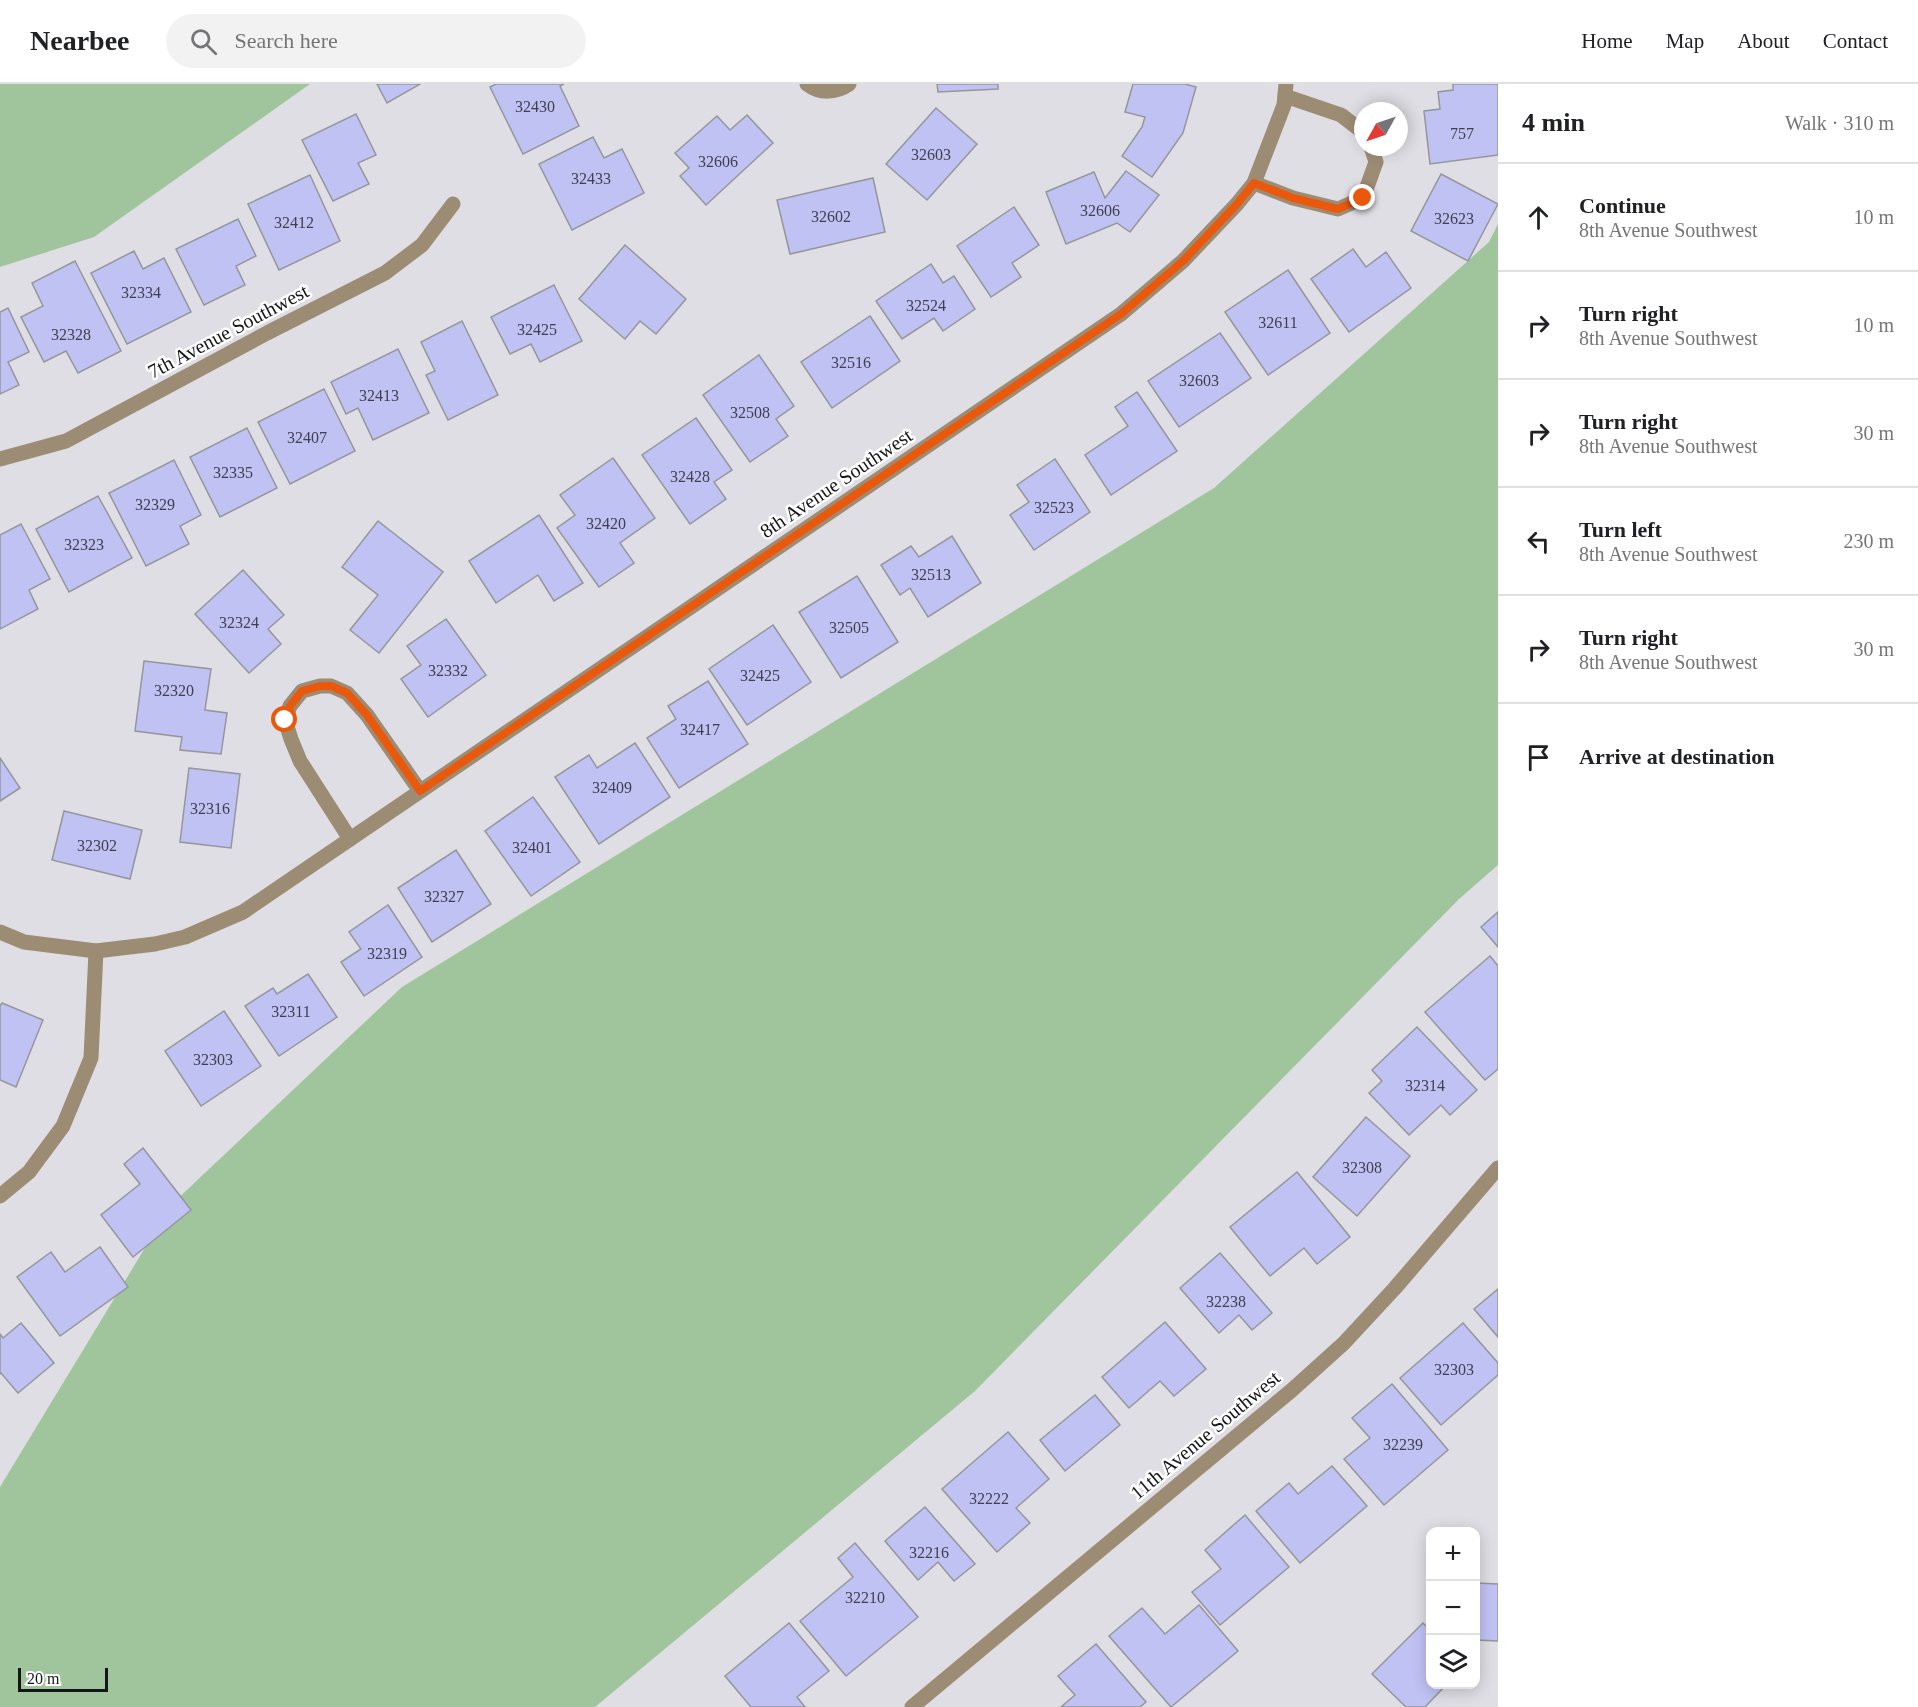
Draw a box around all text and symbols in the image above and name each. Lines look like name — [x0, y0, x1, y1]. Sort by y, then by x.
search box — [166, 14, 586, 68]
text: Nearbee — [30, 25, 130, 56]
icon: search — [187, 25, 220, 58]
text: Search here — [235, 28, 338, 53]
text: Home — [1581, 29, 1633, 53]
text: Map — [1666, 29, 1704, 53]
text: About — [1737, 29, 1790, 53]
text: Contact — [1823, 29, 1888, 53]
house number: 32430 — [515, 98, 555, 115]
north arrow — [1354, 102, 1408, 156]
text: 4 min — [1522, 108, 1585, 137]
text: Walk · 310 m — [1785, 112, 1894, 134]
house number: 757 — [1450, 125, 1474, 142]
house number: 32603 — [911, 146, 951, 163]
house number: 32606 — [698, 153, 738, 170]
house number: 32433 — [571, 170, 611, 187]
route end — [1349, 184, 1375, 210]
text: Continue — [1579, 193, 1666, 218]
icon: ahead — [1522, 201, 1555, 234]
house number: 32606 — [1080, 202, 1120, 219]
text: 10 m — [1853, 206, 1894, 228]
house number: 32602 — [811, 208, 851, 225]
house number: 32623 — [1434, 210, 1474, 227]
house number: 32412 — [274, 214, 314, 231]
text: 8th Avenue Southwest — [1579, 219, 1758, 241]
street label: 7th Avenue Southwest — [144, 279, 312, 383]
house number: 32334 — [121, 284, 161, 301]
house number: 32524 — [906, 297, 946, 314]
text: Turn right — [1579, 301, 1678, 326]
icon: right — [1522, 309, 1555, 342]
house number: 32611 — [1258, 314, 1298, 331]
text: 10 m — [1853, 314, 1894, 336]
house number: 32425 — [517, 321, 557, 338]
house number: 32328 — [51, 326, 91, 343]
text: 8th Avenue Southwest — [1579, 327, 1758, 349]
house number: 32516 — [831, 354, 871, 371]
house number: 32603 — [1179, 372, 1219, 389]
house number: 32413 — [359, 387, 399, 404]
house number: 32508 — [730, 404, 770, 421]
text: Turn right — [1579, 409, 1678, 434]
icon: right — [1522, 417, 1555, 450]
text: 30 m — [1853, 422, 1894, 444]
street label: 8th Avenue Southwest — [756, 424, 917, 542]
house number: 32407 — [287, 429, 327, 446]
text: 8th Avenue Southwest — [1579, 435, 1758, 457]
house number: 32335 — [213, 464, 253, 481]
house number: 32428 — [670, 468, 710, 485]
house number: 32329 — [135, 496, 175, 513]
house number: 32523 — [1034, 499, 1074, 516]
house number: 32420 — [586, 515, 626, 532]
text: Turn left — [1579, 517, 1662, 542]
icon: left — [1522, 525, 1555, 558]
text: 230 m — [1843, 530, 1894, 552]
house number: 32323 — [64, 536, 104, 553]
text: 8th Avenue Southwest — [1579, 543, 1758, 565]
house number: 32513 — [911, 566, 951, 583]
house number: 32324 — [219, 614, 259, 631]
house number: 32505 — [829, 619, 869, 636]
text: Turn right — [1579, 625, 1678, 650]
icon: right — [1522, 633, 1555, 666]
text: 30 m — [1853, 638, 1894, 660]
text: 8th Avenue Southwest — [1579, 651, 1758, 673]
house number: 32332 — [428, 662, 468, 679]
house number: 32425 — [740, 667, 780, 684]
house number: 32320 — [154, 682, 194, 699]
route start — [271, 706, 297, 732]
house number: 32417 — [680, 721, 720, 738]
icon: arrive — [1522, 741, 1555, 774]
text: Arrive at destination — [1579, 744, 1775, 769]
house number: 32409 — [592, 779, 632, 796]
house number: 32316 — [190, 800, 230, 817]
house number: 32302 — [77, 837, 117, 854]
house number: 32401 — [512, 839, 552, 856]
house number: 32327 — [424, 888, 464, 905]
house number: 32319 — [367, 945, 407, 962]
house number: 32311 — [271, 1003, 311, 1020]
house number: 32303 — [193, 1051, 233, 1068]
house number: 32314 — [1405, 1077, 1445, 1094]
house number: 32308 — [1342, 1159, 1382, 1176]
house number: 32238 — [1206, 1293, 1246, 1310]
house number: 32303 — [1434, 1361, 1474, 1378]
street label: 11th Avenue Southwest — [1126, 1366, 1284, 1504]
house number: 32239 — [1383, 1436, 1423, 1453]
house number: 32222 — [969, 1490, 1009, 1507]
map controls — [1426, 1527, 1480, 1689]
button: + — [1426, 1527, 1480, 1581]
house number: 32216 — [909, 1544, 949, 1561]
button: − — [1426, 1581, 1480, 1635]
house number: 32210 — [845, 1589, 885, 1606]
button: layers — [1426, 1635, 1480, 1689]
scale bar — [18, 1665, 108, 1692]
text: 20 m — [27, 1670, 59, 1687]

